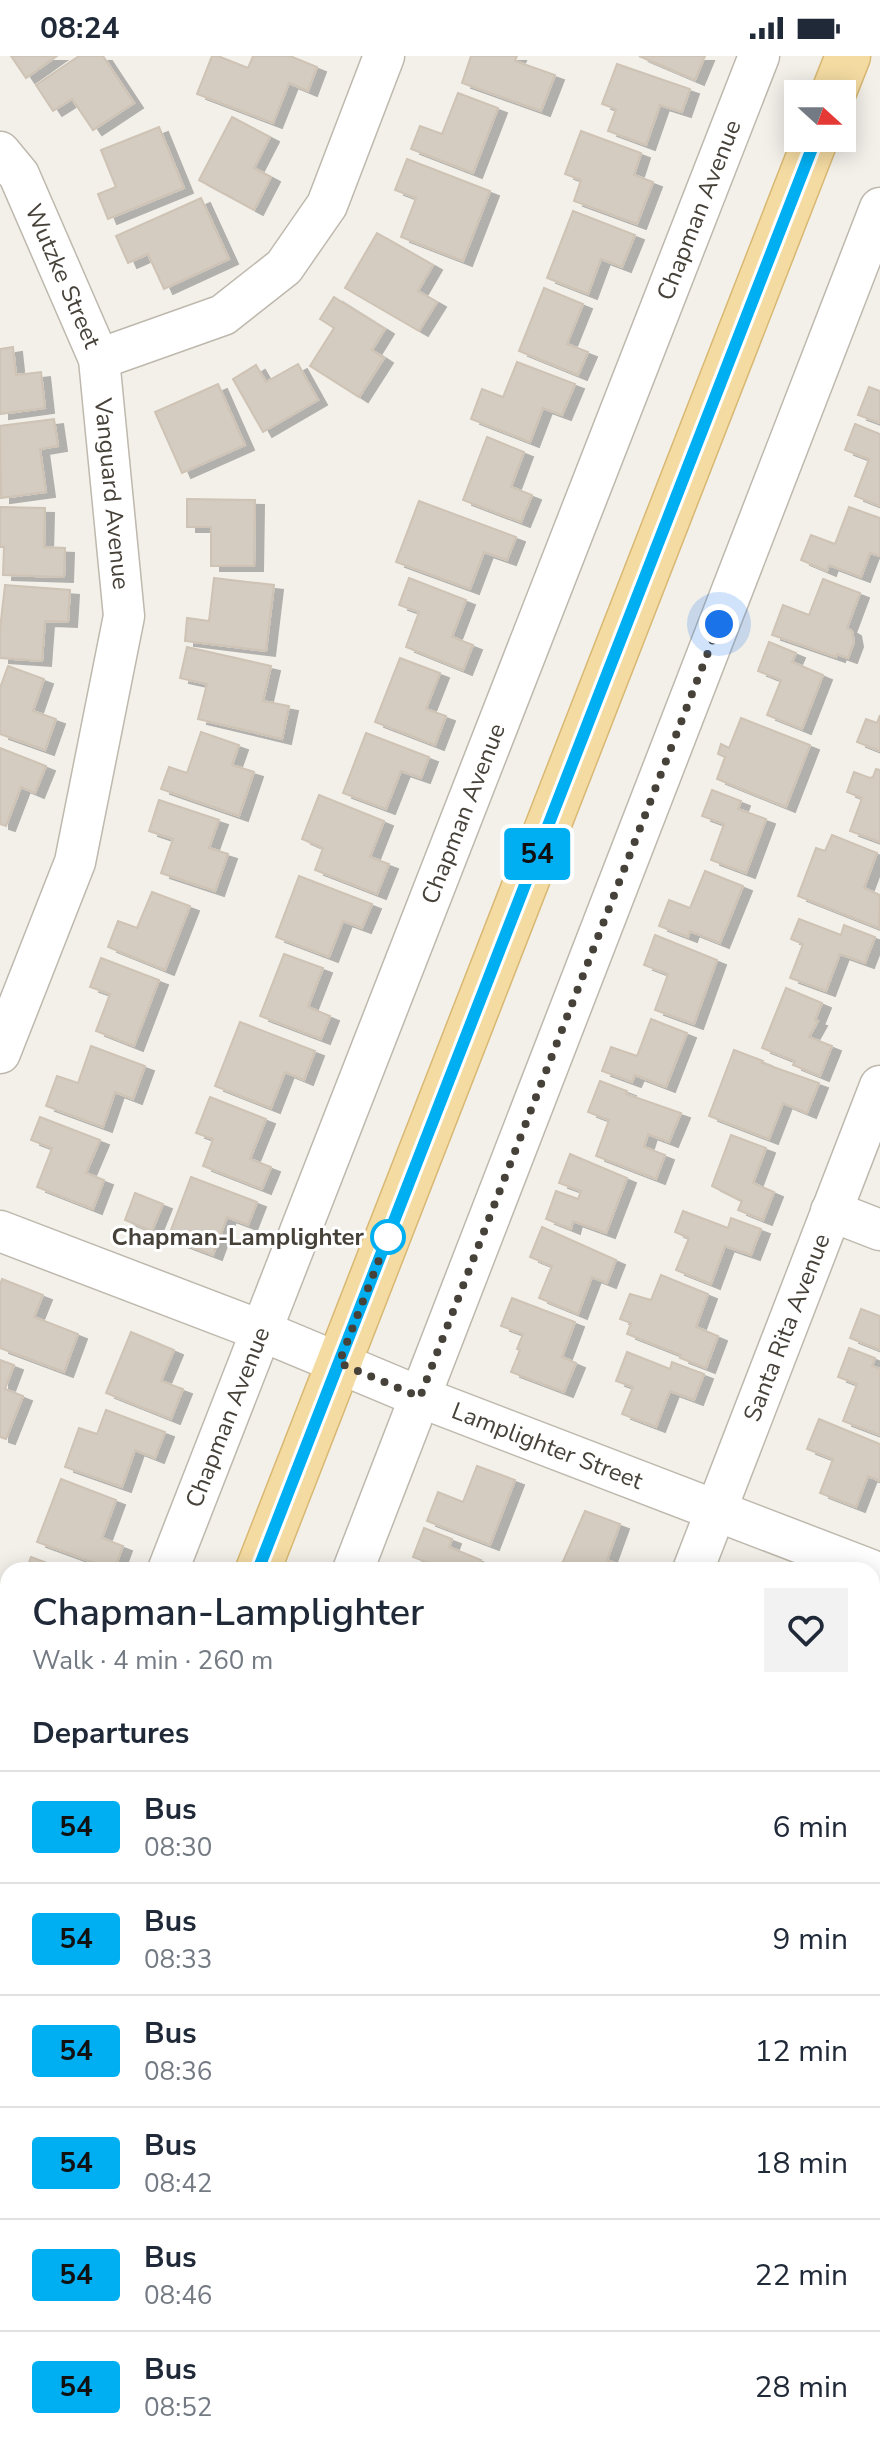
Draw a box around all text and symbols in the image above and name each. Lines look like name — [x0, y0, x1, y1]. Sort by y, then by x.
text: 08:24 — [40, 8, 119, 49]
north arrow — [784, 80, 856, 152]
map controls — [784, 80, 856, 152]
street label: Chapman Avenue — [649, 115, 749, 305]
street label: Wutzke Street — [17, 199, 109, 354]
street label: Vanguard Avenue — [87, 396, 137, 591]
your location — [699, 604, 739, 644]
street label: Chapman Avenue — [414, 719, 513, 909]
line badge: 54 — [501, 828, 573, 880]
text: 54 — [520, 835, 554, 873]
marker: Chapman-Lamplighter — [371, 1220, 405, 1254]
place label: Chapman-Lamplighter — [112, 1221, 365, 1253]
street label: Santa Rita Avenue — [736, 1229, 838, 1426]
street label: Chapman Avenue — [178, 1322, 277, 1512]
street label: Lamplighter Street — [447, 1395, 648, 1497]
text: Chapman-Lamplighter — [32, 1587, 424, 1638]
button: heart — [764, 1588, 848, 1672]
text: Walk · 4 min · 260 m — [32, 1643, 273, 1678]
text: Departures — [32, 1713, 189, 1754]
text: Bus — [144, 1789, 197, 1830]
text: 6 min — [773, 1807, 848, 1848]
text: 54 — [59, 1808, 93, 1846]
text: 08:30 — [144, 1830, 212, 1865]
text: Bus — [144, 1901, 197, 1942]
text: 9 min — [773, 1919, 848, 1960]
text: 54 — [59, 1920, 93, 1958]
text: 08:33 — [144, 1942, 212, 1977]
text: Bus — [144, 2013, 197, 2054]
text: 12 min — [755, 2031, 848, 2072]
text: 54 — [59, 2032, 93, 2070]
text: 08:36 — [144, 2054, 212, 2089]
text: Bus — [144, 2125, 197, 2166]
text: 18 min — [755, 2143, 848, 2184]
text: 54 — [59, 2144, 93, 2182]
text: 08:42 — [144, 2166, 212, 2201]
text: Bus — [144, 2237, 197, 2278]
text: 22 min — [755, 2255, 848, 2296]
text: 54 — [59, 2256, 93, 2294]
text: 08:46 — [144, 2278, 212, 2313]
text: Bus — [144, 2349, 197, 2390]
text: 28 min — [755, 2367, 848, 2408]
text: 54 — [59, 2368, 93, 2406]
text: 08:52 — [144, 2390, 212, 2425]

